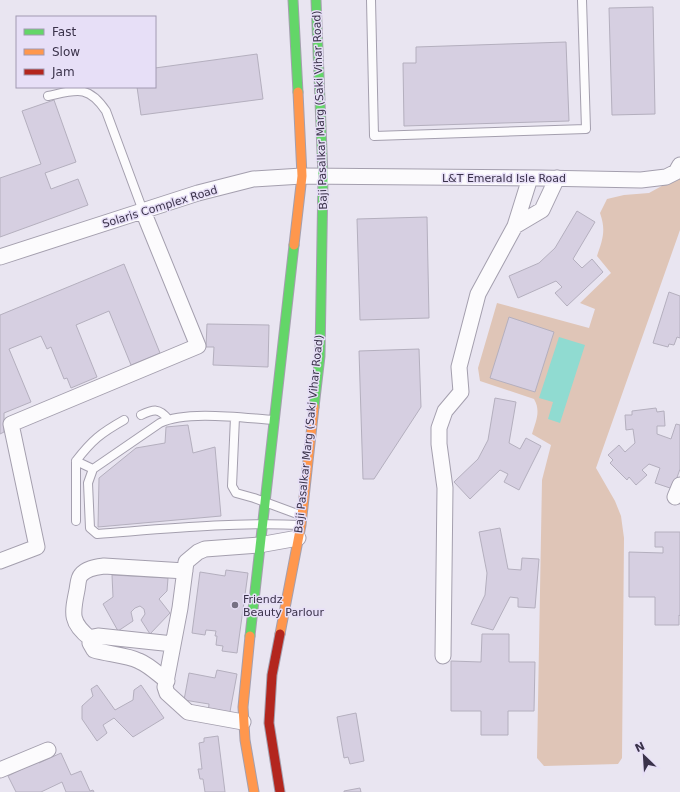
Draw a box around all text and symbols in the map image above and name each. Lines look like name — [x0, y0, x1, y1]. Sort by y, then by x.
street label: Baji Pasalkar Marg (Saki Vihar Road) — [310, 10, 330, 210]
legend — [16, 16, 156, 88]
text: Fast — [52, 25, 76, 39]
text: Slow — [52, 45, 80, 59]
text: Jam — [51, 65, 75, 79]
street label: L&T Emerald Isle Road — [442, 172, 566, 185]
street label: Solaris Complex Road — [101, 183, 219, 231]
street label: Baji Pasalkar Marg (Saki Vihar Road) — [292, 334, 326, 534]
place label: Friendz Beauty Parlour — [243, 593, 325, 619]
marker: Friendz Beauty Parlour — [230, 600, 240, 610]
north arrow — [624, 736, 664, 776]
text: N — [633, 740, 647, 755]

